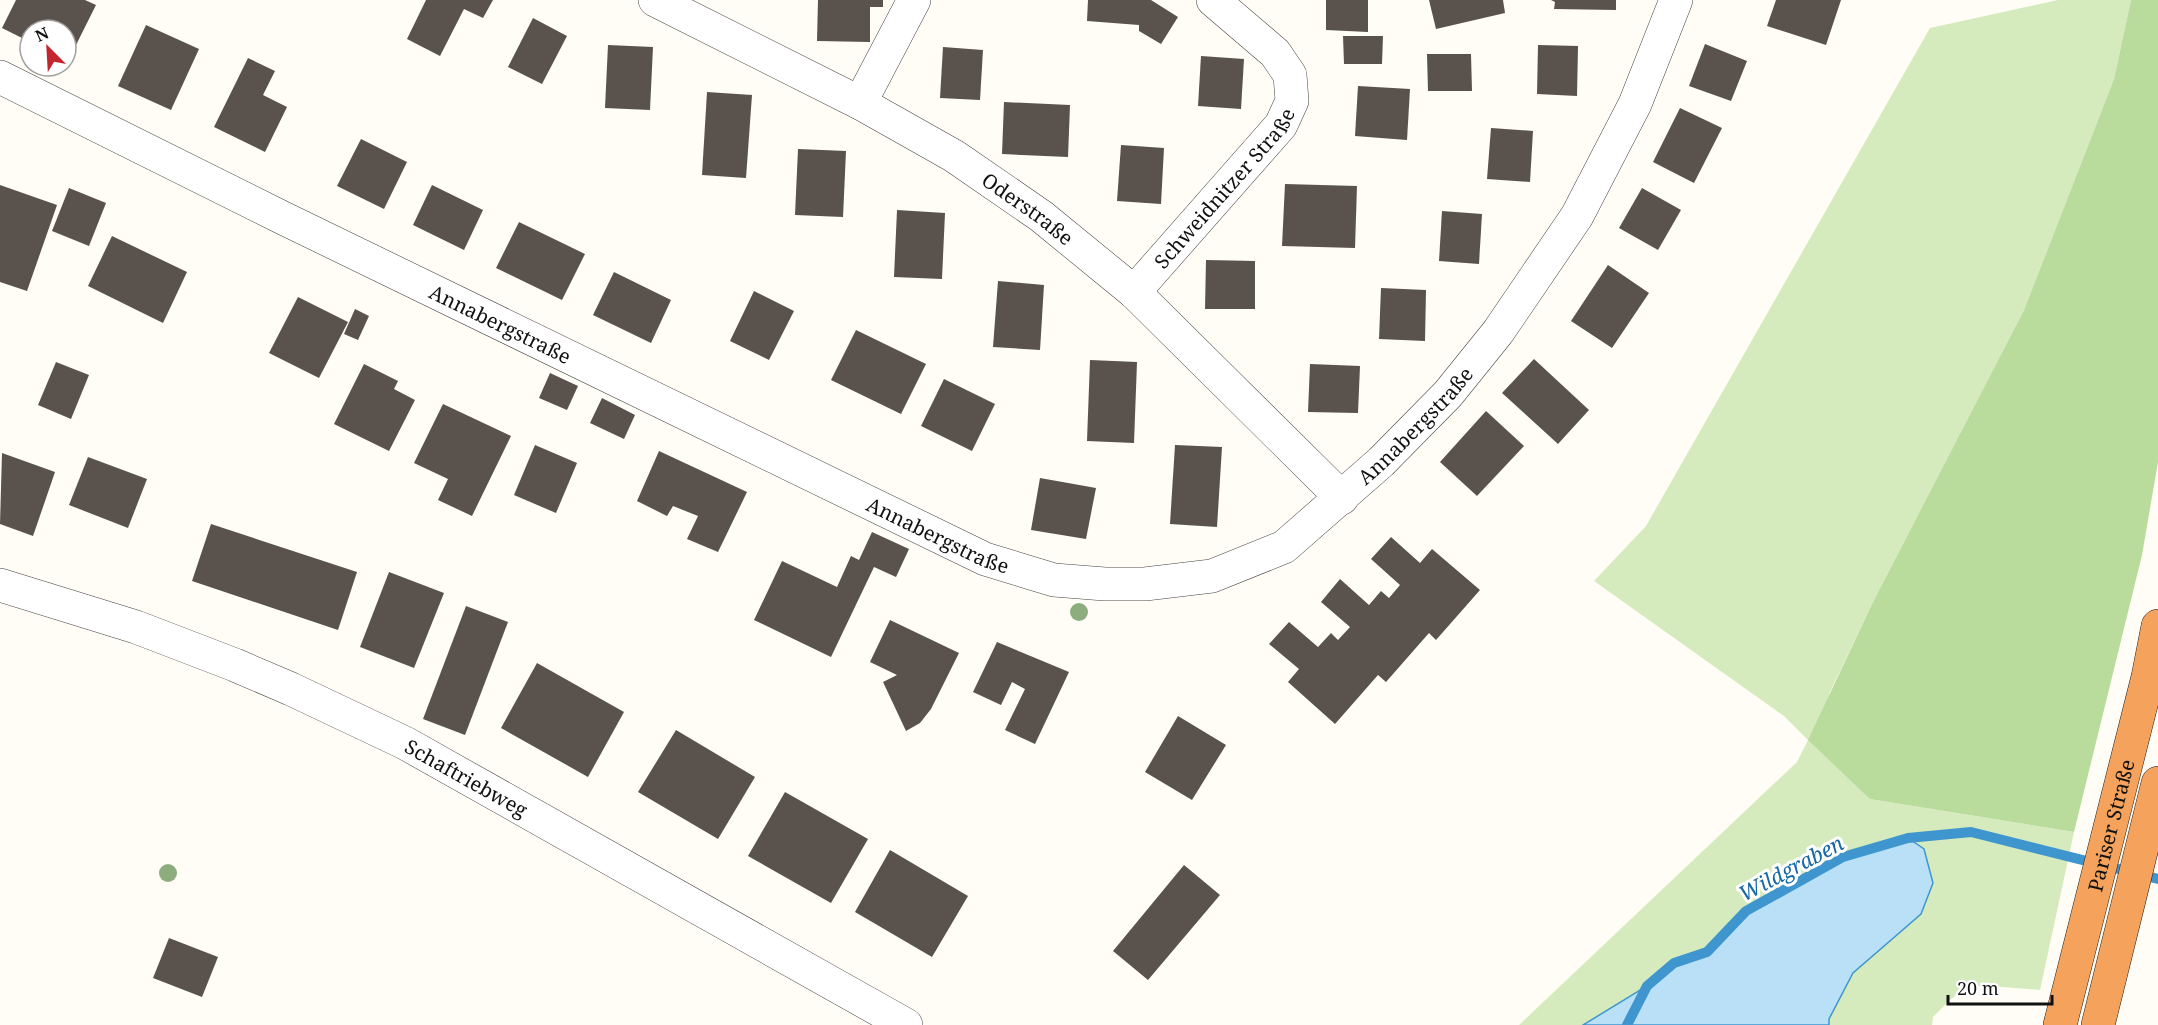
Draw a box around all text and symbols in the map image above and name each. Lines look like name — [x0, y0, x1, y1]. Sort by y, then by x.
north arrow — [18, 18, 78, 78]
text: N — [32, 22, 52, 47]
street label: Schweidnitzer Straße — [1148, 103, 1301, 274]
street label: Oderstraße — [977, 166, 1079, 251]
street label: Annabergstraße — [425, 278, 576, 370]
street label: Annabergstraße — [1352, 361, 1478, 490]
street label: Annabergstraße — [862, 490, 1012, 579]
street label: Schaftriebweg — [400, 732, 533, 823]
street label: Pariser Straße — [2081, 756, 2140, 894]
water label: Wildgraben — [1734, 828, 1849, 907]
scale bar — [1948, 968, 2052, 1006]
text: 20 m — [1957, 976, 1999, 1000]

